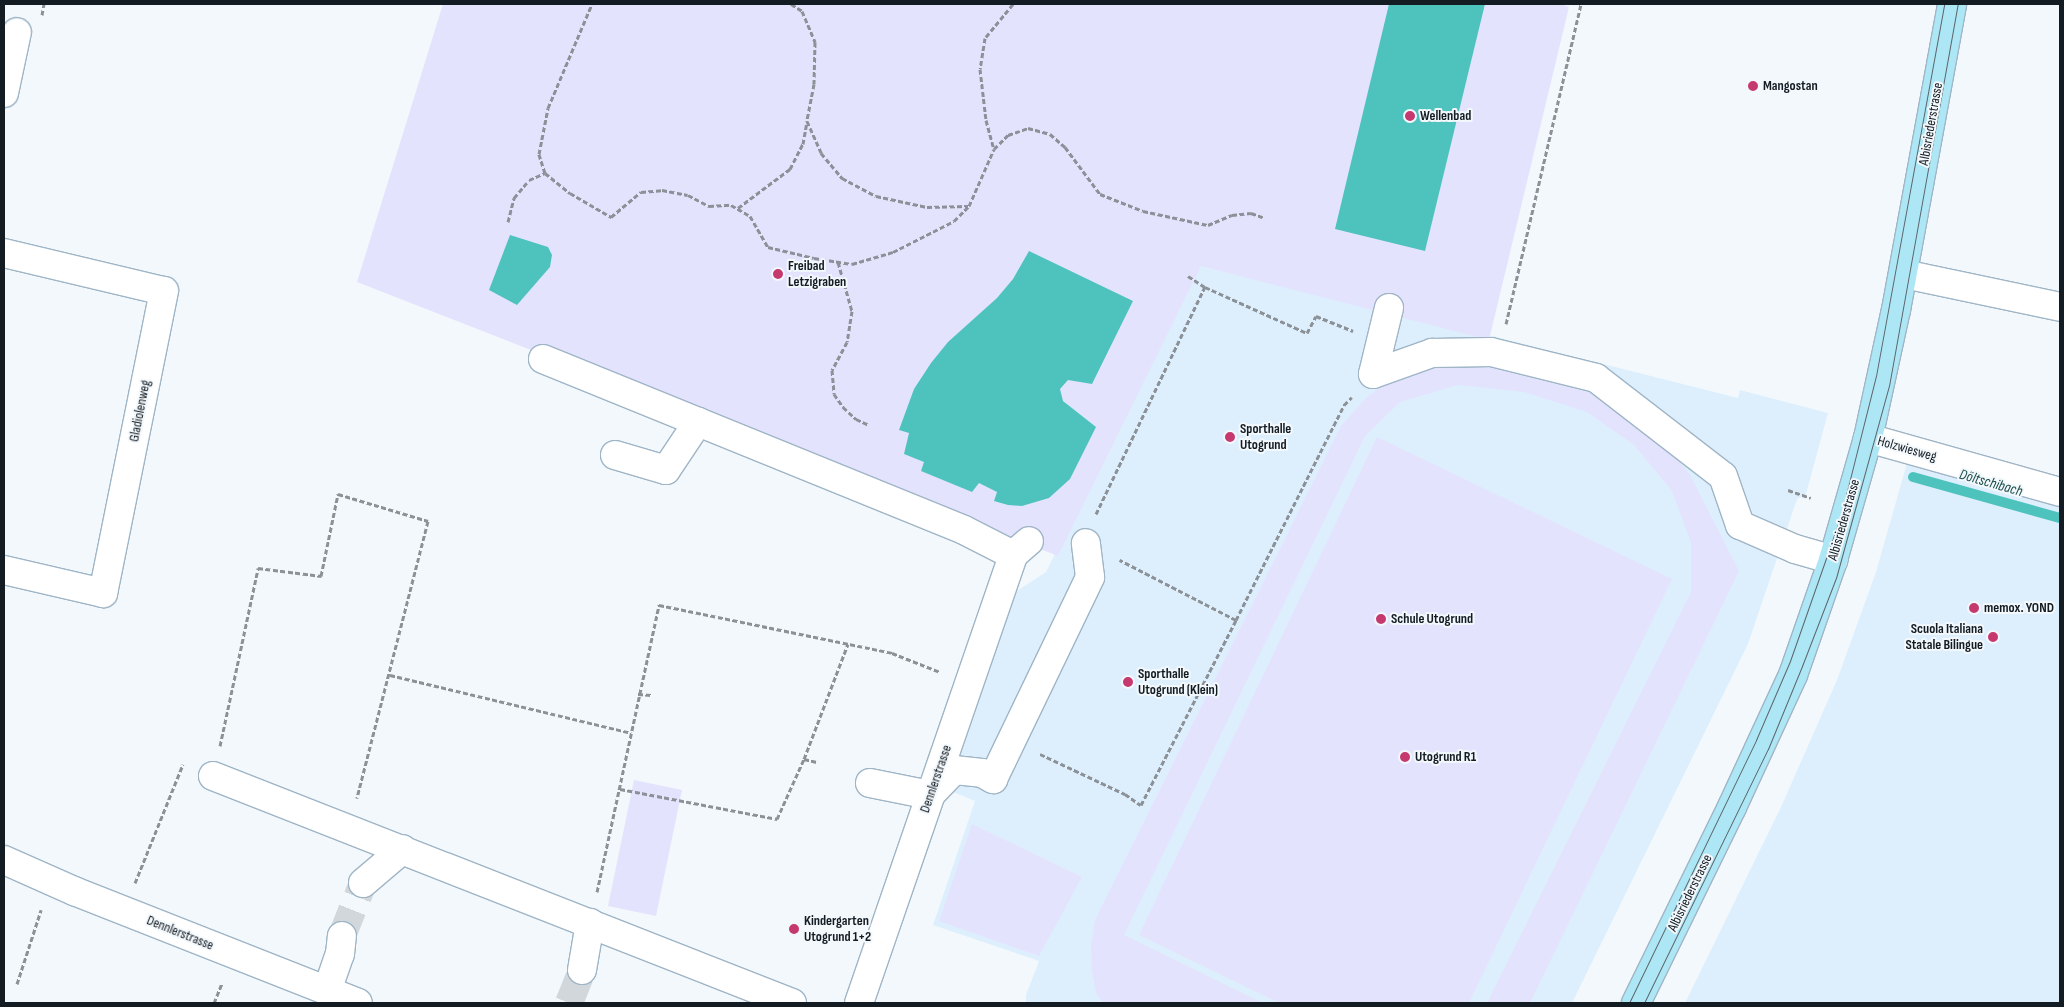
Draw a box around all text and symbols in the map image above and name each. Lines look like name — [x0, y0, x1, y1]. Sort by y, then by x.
place label: Mangostan — [1763, 78, 1818, 94]
marker: Mangostan — [1747, 80, 1759, 92]
street label: Albisriederstrasse — [1915, 81, 1947, 167]
place label: Wellenbad — [1420, 108, 1471, 124]
marker: Wellenbad — [1404, 110, 1416, 122]
place label: Freibad Letzigraben — [788, 258, 846, 290]
marker: Freibad Letzigraben — [772, 268, 784, 280]
street label: Gladiolenweg — [126, 379, 154, 443]
place label: Sporthalle Utogrund — [1240, 421, 1291, 454]
marker: Sporthalle Utogrund — [1224, 431, 1236, 443]
street label: Holzwiesweg — [1876, 433, 1938, 465]
water label: Döltschibach — [1957, 465, 2025, 501]
street label: Albisriederstrasse — [1824, 477, 1864, 563]
place label: memox. YOND — [1984, 600, 2054, 616]
marker: memox. YOND — [1968, 602, 1980, 614]
place label: Schule Utogrund — [1391, 611, 1473, 627]
marker: Schule Utogrund — [1375, 613, 1387, 625]
place label: Scuola Italiana Statale Bilingue — [1905, 621, 1983, 654]
marker: Scuola Italiana Statale Bilingue — [1987, 631, 1999, 643]
place label: Sporthalle Utogrund (Klein) — [1138, 666, 1218, 699]
marker: Sporthalle Utogrund (Klein) — [1122, 676, 1134, 688]
street label: Dennlerstrasse — [917, 743, 955, 815]
place label: Utogrund R1 — [1415, 749, 1476, 765]
marker: Utogrund R1 — [1399, 751, 1411, 763]
street label: Albisriederstrasse — [1664, 852, 1716, 934]
street label: Dennlerstrasse — [144, 912, 216, 954]
place label: Kindergarten Utogrund 1+2 — [804, 913, 871, 946]
marker: Kindergarten Utogrund 1+2 — [788, 923, 800, 935]

